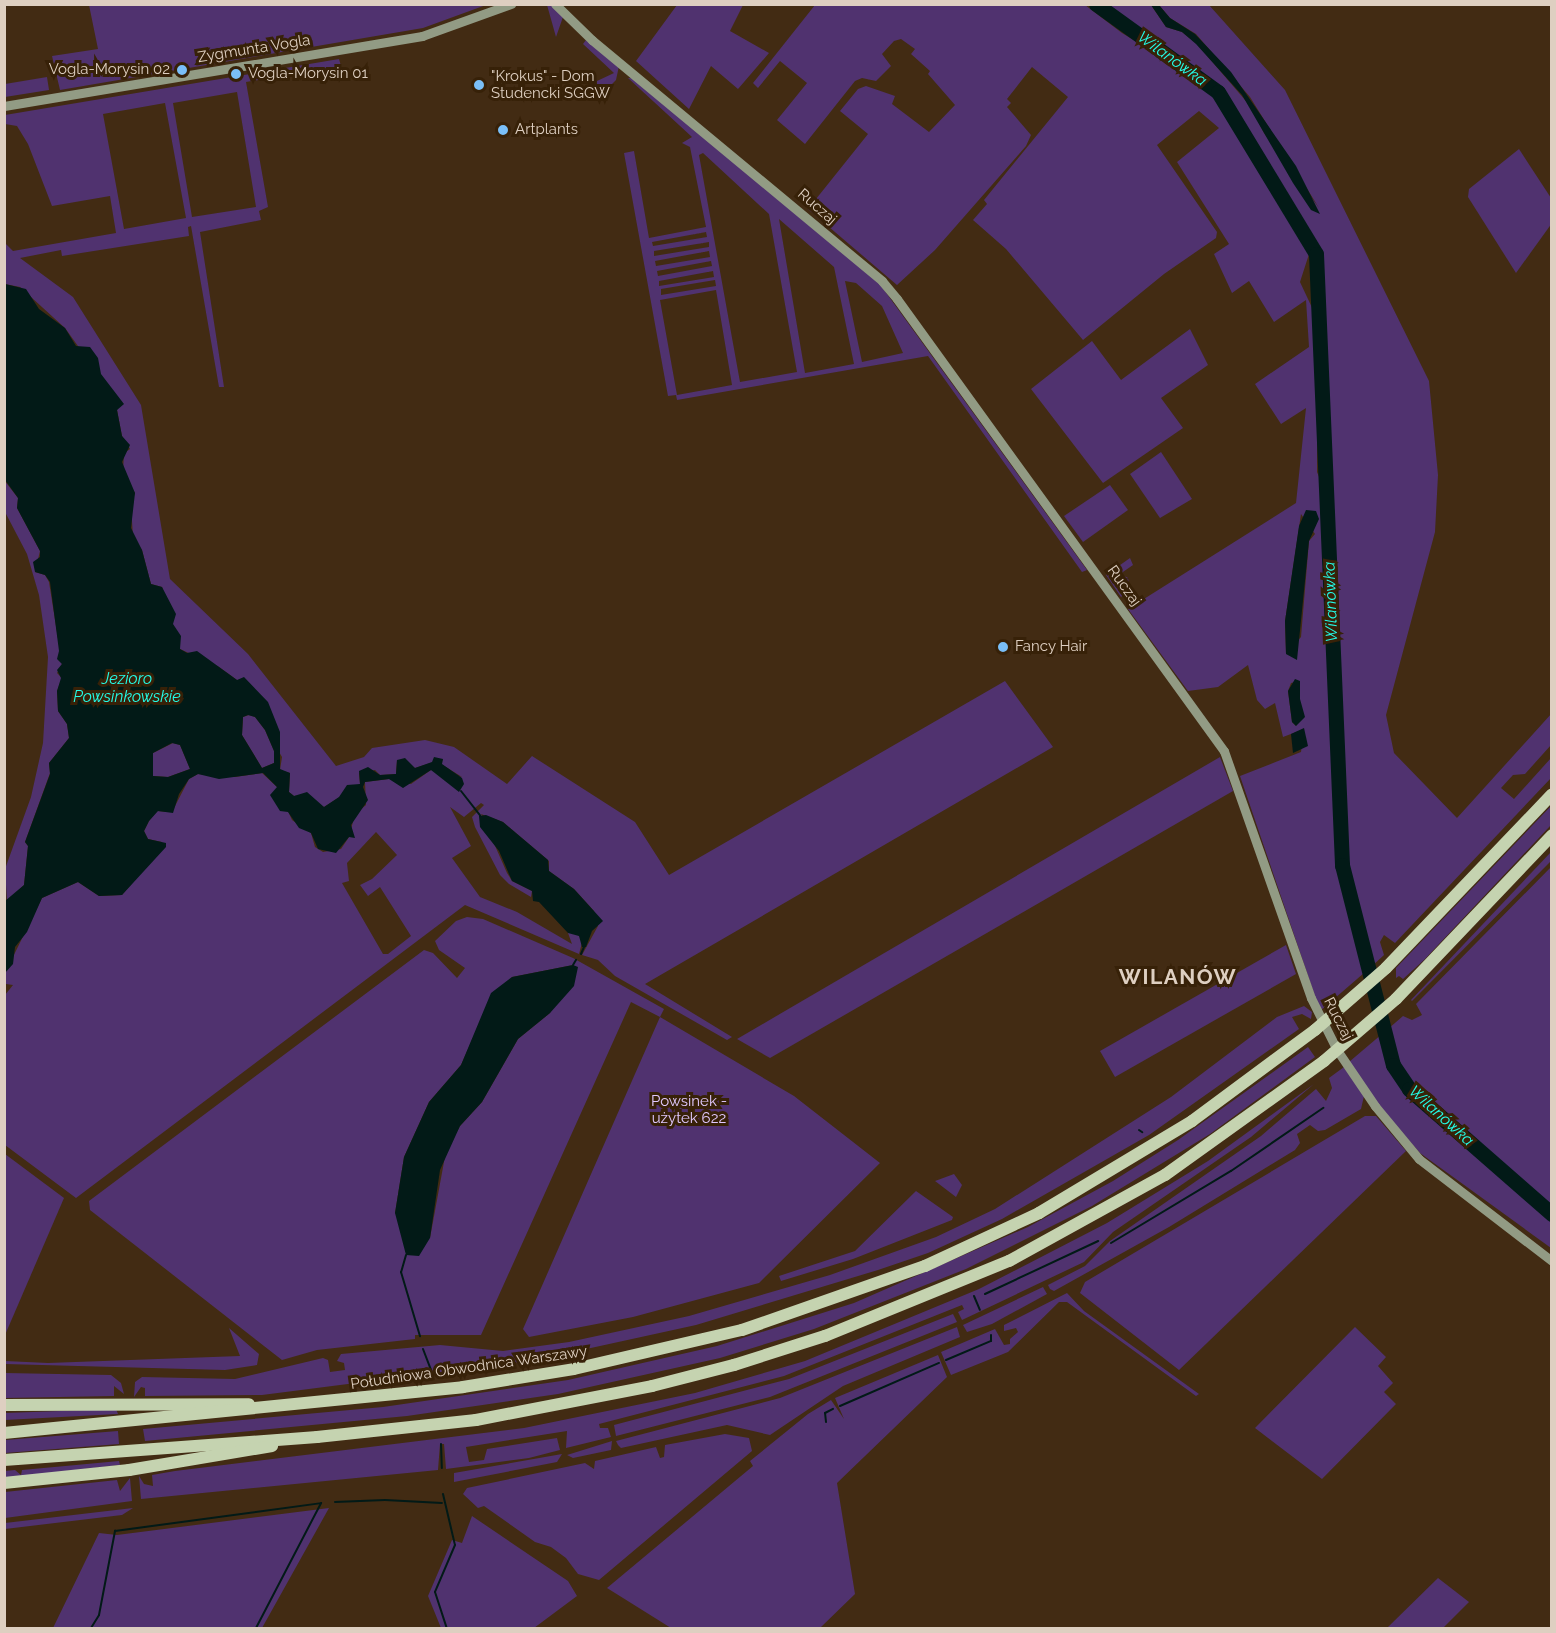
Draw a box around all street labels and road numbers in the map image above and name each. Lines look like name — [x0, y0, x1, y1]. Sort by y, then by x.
street label: Zygmunta Vogla — [196, 31, 312, 67]
street label: Ruczaj — [794, 185, 840, 229]
street label: Ruczaj — [1103, 562, 1145, 610]
street label: Ruczaj — [1320, 995, 1356, 1043]
street label: Południowa Obwodnica Warszawy — [349, 1342, 589, 1394]

